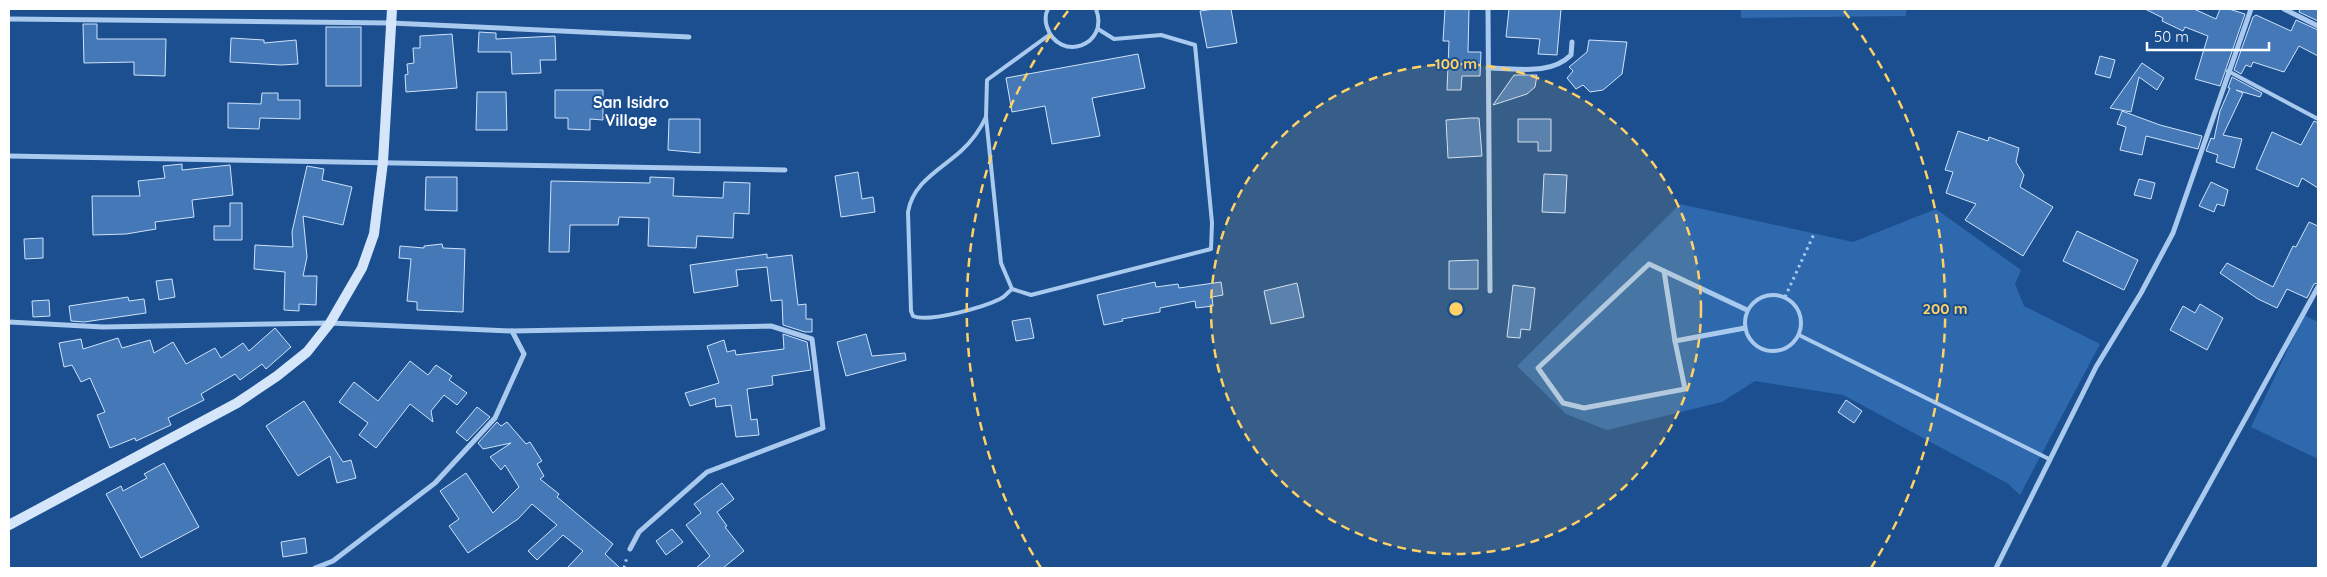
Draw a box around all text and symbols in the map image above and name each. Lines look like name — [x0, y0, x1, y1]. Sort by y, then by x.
scale bar — [2147, 20, 2270, 52]
text: 50 m — [2154, 27, 2189, 46]
text: 100 m — [1435, 54, 1477, 73]
district label: San Isidro Village — [593, 92, 669, 130]
text: 200 m — [1923, 299, 1968, 318]
centre of rings — [1447, 300, 1465, 318]

